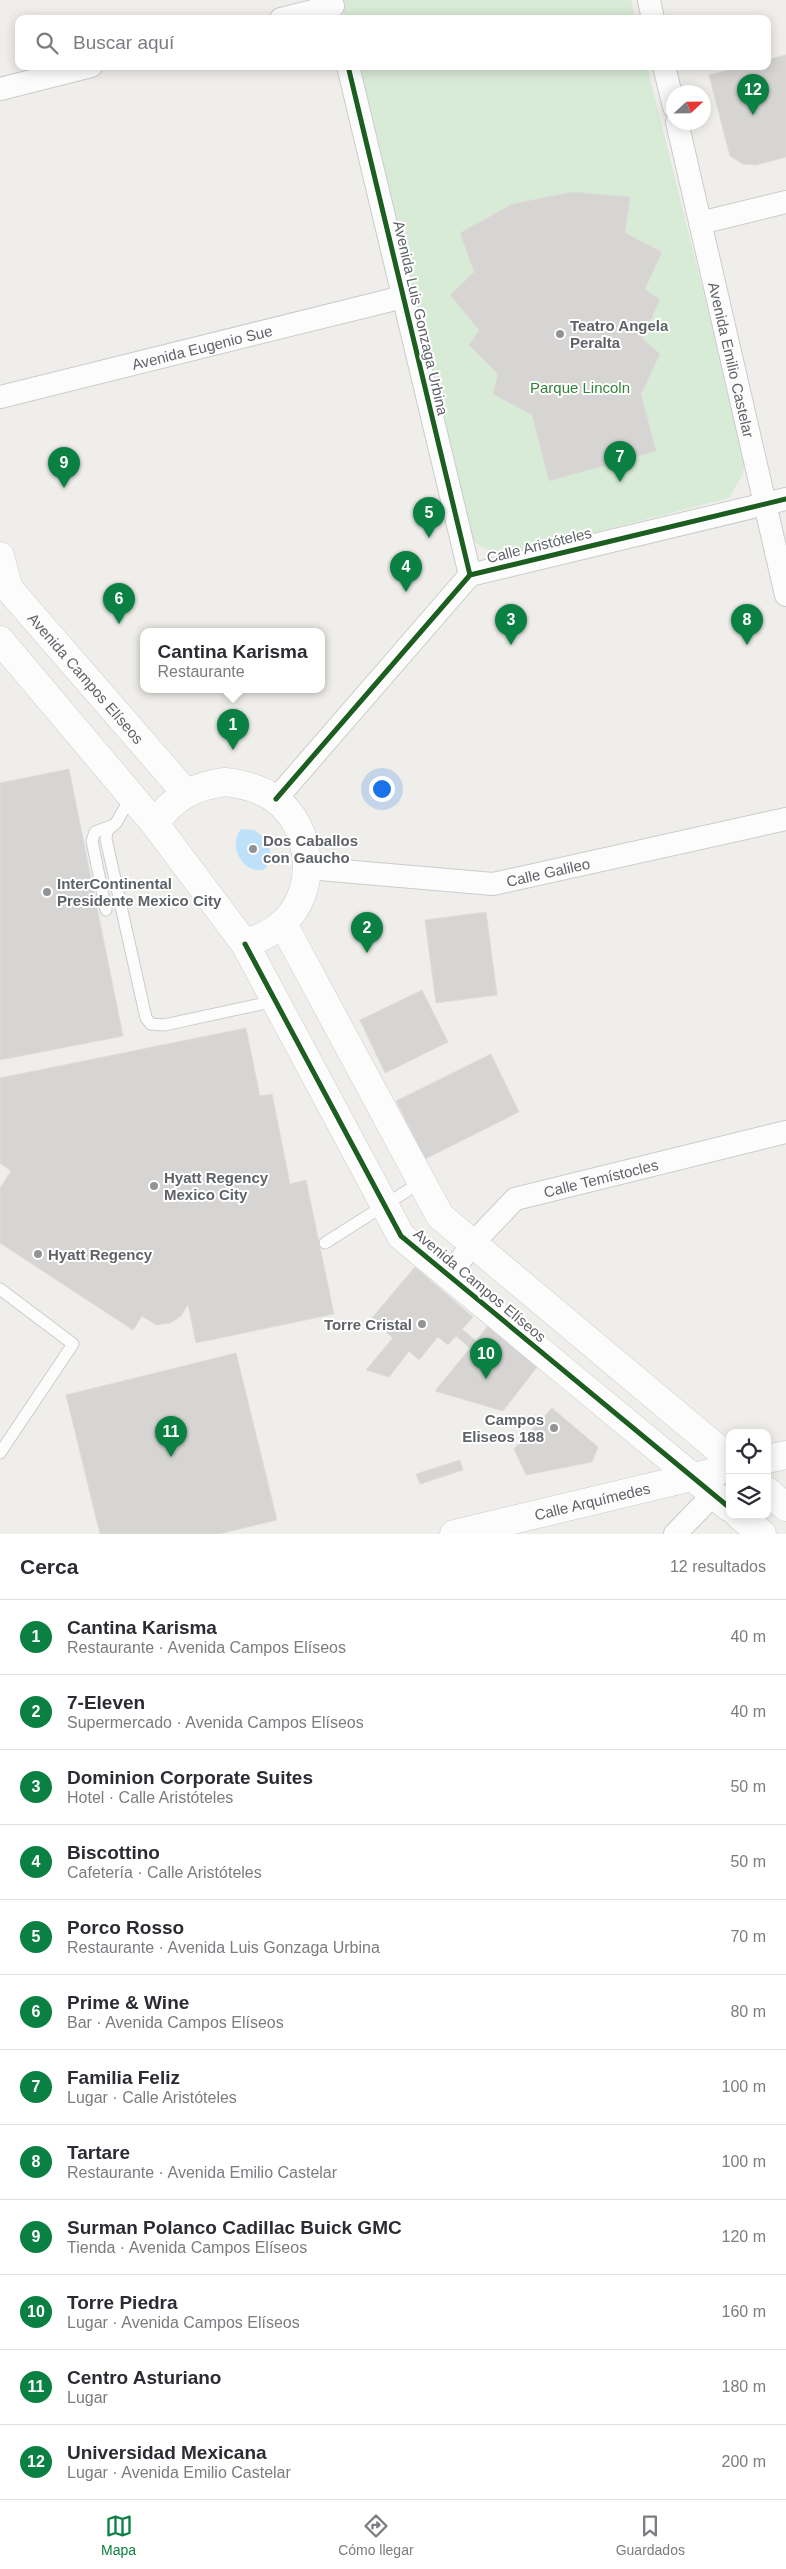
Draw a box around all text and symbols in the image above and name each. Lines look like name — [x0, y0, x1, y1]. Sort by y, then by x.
search box — [15, 15, 771, 70]
icon: search — [33, 29, 61, 57]
text: Buscar aquí — [73, 32, 174, 53]
pin: 12 — [737, 74, 769, 115]
north arrow — [666, 85, 711, 130]
street label: Avenida Luis Gonzaga Urbina — [390, 219, 452, 418]
street label: Avenida Emilio Castelar — [706, 280, 758, 439]
place label: Teatro Angela Peralta — [570, 317, 669, 351]
street label: Avenida Eugenio Sue — [130, 321, 274, 373]
marker: Teatro Angela Peralta — [554, 328, 566, 340]
park label: Parque Lincoln — [530, 379, 630, 396]
pin: 7 — [604, 441, 636, 482]
pin: 9 — [48, 447, 80, 488]
pin: 5 — [413, 497, 445, 538]
street label: Calle Aristóteles — [485, 524, 593, 566]
pin: 4 — [390, 551, 422, 592]
pin: 6 — [103, 583, 135, 624]
pin: 3 — [495, 604, 527, 645]
pin: 8 — [731, 604, 763, 645]
street label: Avenida Campos Elíseos — [25, 609, 147, 747]
popup — [140, 628, 325, 693]
text: Cantina Karisma — [158, 641, 307, 662]
text: Restaurante — [158, 663, 245, 680]
pin: 1 — [217, 709, 249, 750]
your location — [369, 776, 395, 802]
place label: Dos Caballos con Gaucho — [263, 832, 358, 866]
marker: Dos Caballos con Gaucho — [247, 843, 259, 855]
street label: Calle Galileo — [505, 854, 591, 889]
place label: InterContinental Presidente Mexico City — [57, 875, 222, 909]
marker: InterContinental Presidente Mexico City — [41, 886, 53, 898]
pin: 2 — [351, 912, 383, 953]
street label: Calle Temístocles — [542, 1155, 660, 1200]
place label: Hyatt Regency Mexico City — [164, 1169, 269, 1203]
marker: Hyatt Regency Mexico City — [148, 1180, 160, 1192]
street label: Avenida Campos Elíseos — [410, 1225, 550, 1345]
place label: Hyatt Regency — [48, 1246, 153, 1263]
marker: Hyatt Regency — [32, 1248, 44, 1260]
place label: Torre Cristal — [324, 1316, 412, 1333]
marker: Torre Cristal — [416, 1318, 428, 1330]
pin: 10 — [470, 1338, 502, 1379]
place label: Campos Eliseos 188 — [462, 1411, 544, 1445]
pin: 11 — [155, 1416, 187, 1457]
marker: Campos Eliseos 188 — [548, 1422, 560, 1434]
map controls — [726, 1429, 771, 1519]
button: locate — [726, 1429, 771, 1474]
button: layers — [726, 1474, 771, 1519]
street label: Calle Arquímedes — [533, 1479, 652, 1523]
text: Cerca — [20, 1555, 78, 1578]
text: 12 resultados — [670, 1558, 766, 1575]
text: Cantina Karisma — [67, 1617, 217, 1638]
text: 1 — [32, 1628, 40, 1645]
text: 40 m — [730, 1628, 766, 1645]
text: Restaurante · Avenida Campos Elíseos — [67, 1639, 346, 1656]
text: 7-Eleven — [67, 1692, 145, 1713]
text: 2 — [32, 1703, 40, 1720]
text: 40 m — [730, 1703, 766, 1720]
text: Supermercado · Avenida Campos Elíseos — [67, 1714, 364, 1731]
text: Dominion Corporate Suites — [67, 1767, 313, 1788]
text: 3 — [32, 1778, 40, 1795]
text: 50 m — [730, 1778, 766, 1795]
text: Hotel · Calle Aristóteles — [67, 1789, 233, 1806]
text: Biscottino — [67, 1842, 160, 1863]
text: 4 — [32, 1853, 40, 1870]
text: 50 m — [730, 1853, 766, 1870]
text: Cafetería · Calle Aristóteles — [67, 1864, 262, 1881]
text: Porco Rosso — [67, 1917, 184, 1938]
text: 5 — [32, 1928, 40, 1945]
text: 70 m — [730, 1928, 766, 1945]
text: Restaurante · Avenida Luis Gonzaga Urbina — [67, 1939, 380, 1956]
text: Prime & Wine — [67, 1992, 189, 2013]
text: 6 — [32, 2003, 40, 2020]
text: 80 m — [730, 2003, 766, 2020]
text: Bar · Avenida Campos Elíseos — [67, 2014, 284, 2031]
text: Familia Feliz — [67, 2067, 180, 2088]
text: 7 — [32, 2078, 40, 2095]
text: 100 m — [722, 2078, 766, 2095]
text: Lugar · Calle Aristóteles — [67, 2089, 237, 2106]
text: Tartare — [67, 2142, 130, 2163]
text: 8 — [32, 2153, 40, 2170]
text: 100 m — [722, 2153, 766, 2170]
text: Restaurante · Avenida Emilio Castelar — [67, 2164, 337, 2181]
text: Surman Polanco Cadillac Buick GMC — [67, 2217, 402, 2238]
text: 9 — [32, 2228, 40, 2245]
text: 120 m — [722, 2228, 766, 2245]
text: Tienda · Avenida Campos Elíseos — [67, 2239, 307, 2256]
text: Torre Piedra — [67, 2292, 178, 2313]
text: 10 — [27, 2303, 45, 2320]
text: 160 m — [722, 2303, 766, 2320]
text: Lugar · Avenida Campos Elíseos — [67, 2314, 300, 2331]
text: Centro Asturiano — [67, 2367, 221, 2388]
text: 11 — [28, 2378, 44, 2395]
text: 180 m — [722, 2378, 766, 2395]
text: Lugar — [67, 2389, 108, 2406]
text: Universidad Mexicana — [67, 2442, 267, 2463]
text: 12 — [27, 2453, 45, 2470]
text: 200 m — [722, 2453, 766, 2470]
text: Lugar · Avenida Emilio Castelar — [67, 2464, 291, 2481]
tab: Mapa — [101, 2512, 136, 2558]
tab: Cómo llegar — [338, 2512, 414, 2558]
tab: Guardados — [616, 2512, 685, 2558]

